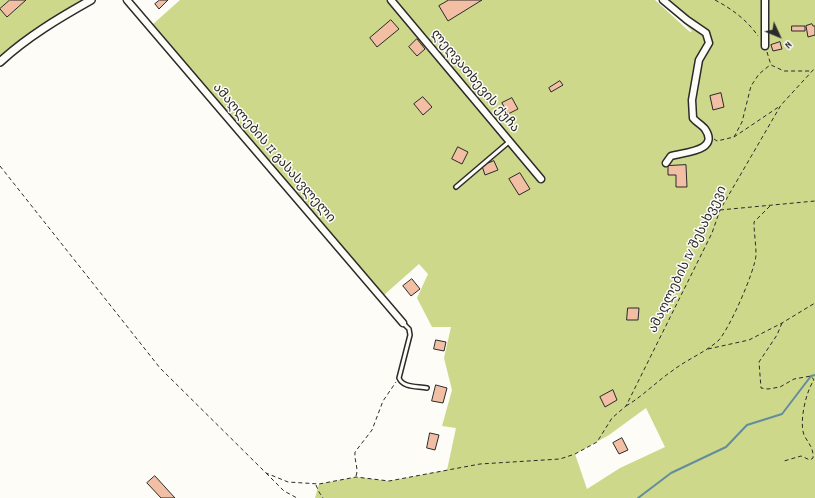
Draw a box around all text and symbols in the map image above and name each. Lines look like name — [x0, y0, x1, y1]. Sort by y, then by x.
north arrow — [759, 16, 799, 56]
street label: ლეღვათხევის ქუჩა — [426, 27, 522, 137]
text: N — [780, 37, 795, 52]
street label: ამაღლების II გასასვლელი — [208, 81, 338, 227]
street label: ამაღლების IV შესახვევი — [647, 184, 731, 336]

